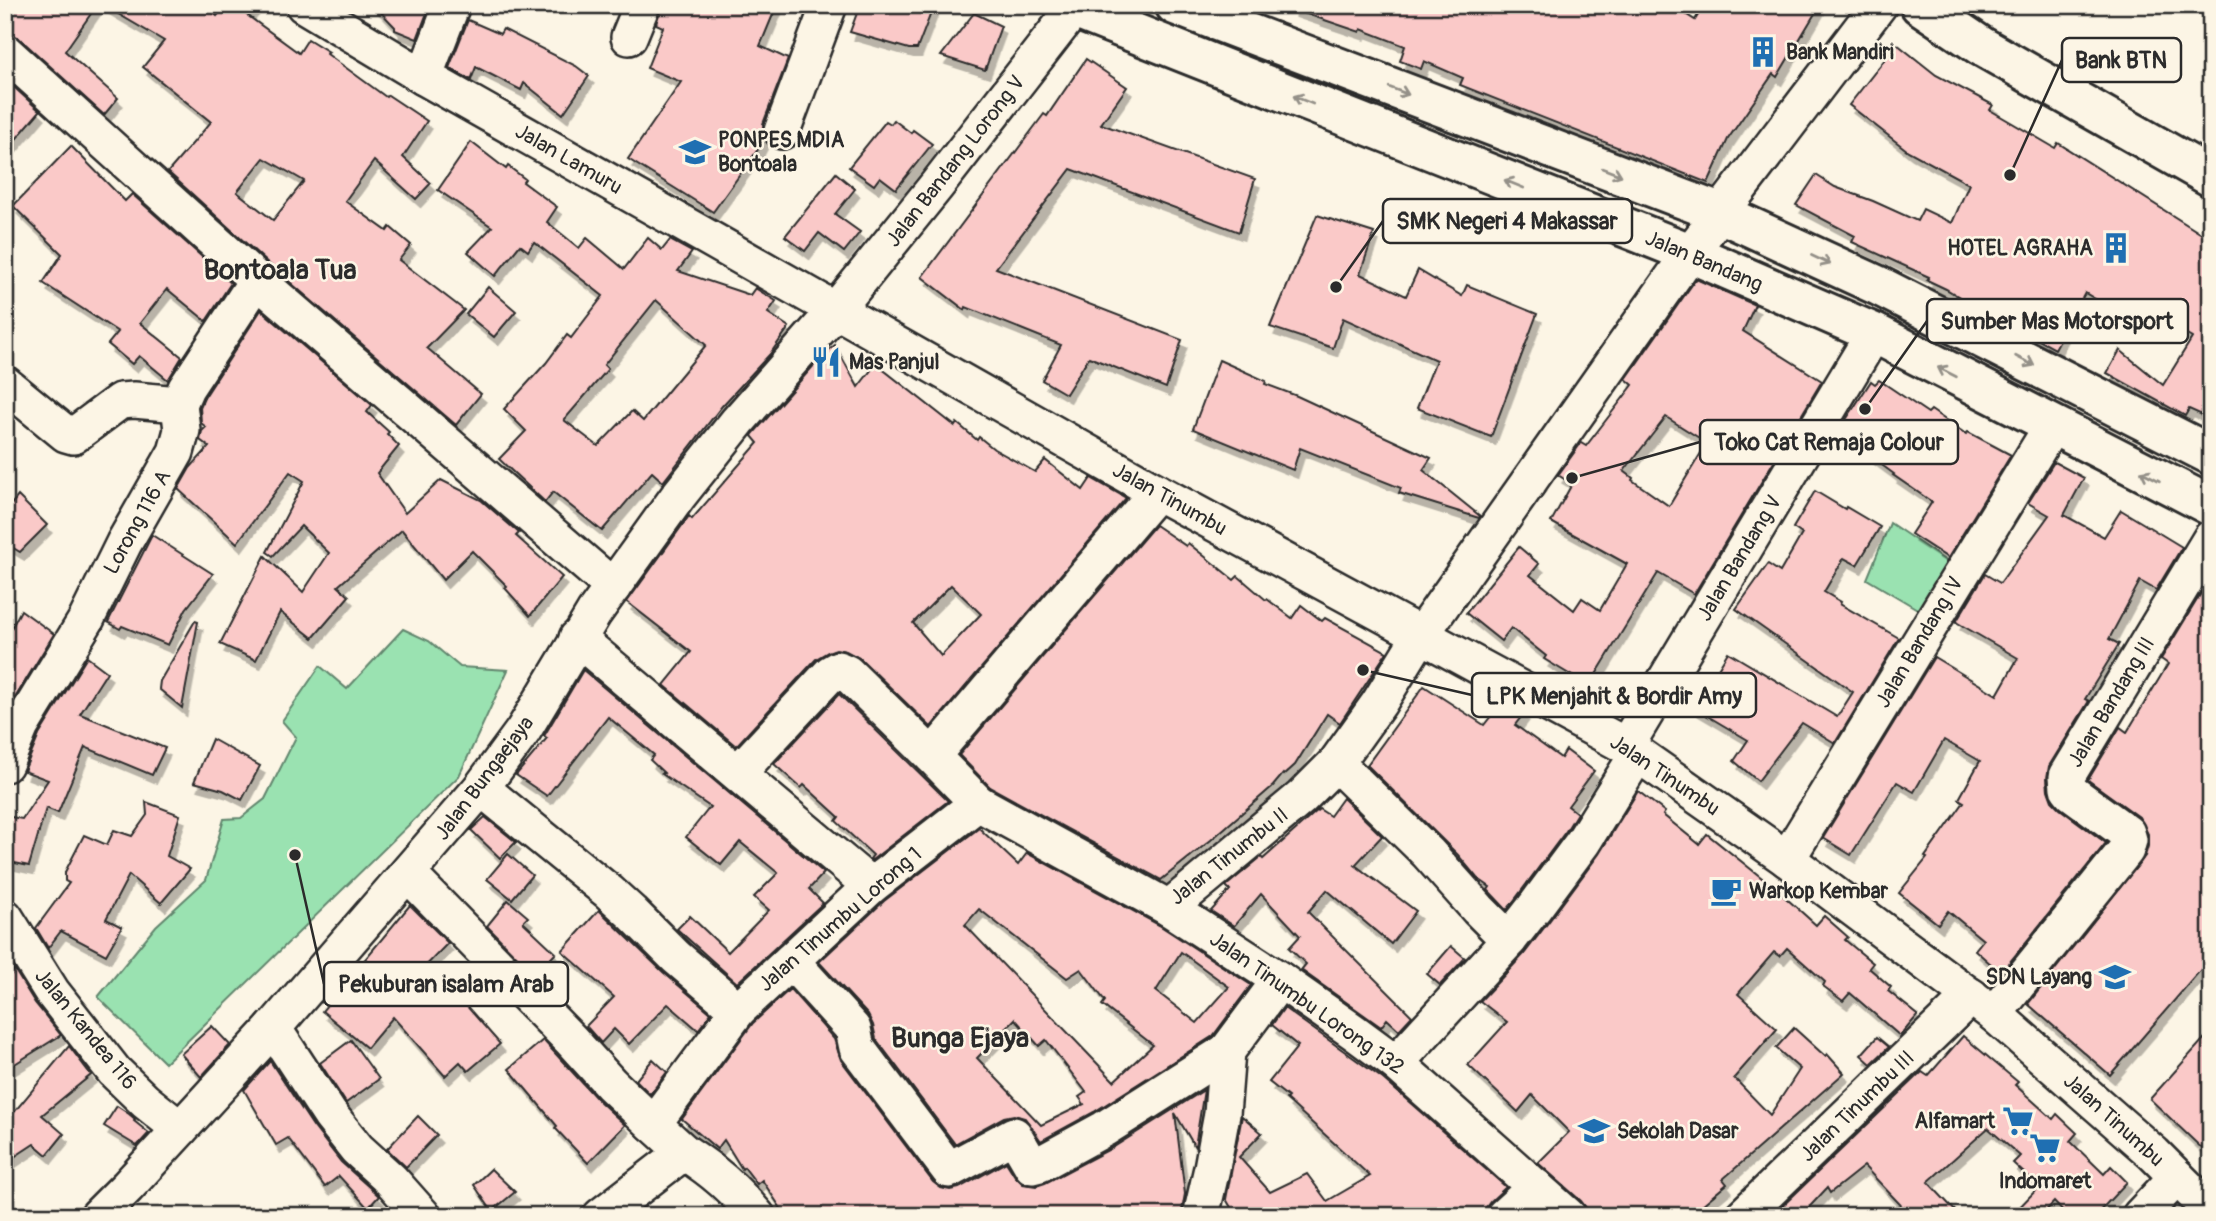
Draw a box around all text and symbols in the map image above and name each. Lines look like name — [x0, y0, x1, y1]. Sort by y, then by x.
building icon: Bank Mandiri — [1746, 35, 1780, 69]
callout: Bank BTN — [2062, 38, 2181, 82]
place label: Bank Mandiri — [1786, 39, 1894, 66]
text: Bank BTN — [2075, 46, 2167, 75]
street label: Jalan Bandang Lorong V — [880, 70, 1031, 253]
one-way arrow — [1388, 85, 1409, 98]
one-way arrow — [1292, 92, 1314, 105]
street label: Jalan Lamuru — [510, 118, 627, 201]
place label: PONPES MDIA Bontoala — [718, 127, 845, 178]
school or university icon: PONPES MDIA Bontoala — [678, 135, 712, 169]
one-way arrow — [1600, 166, 1622, 179]
one-way arrow — [1504, 176, 1526, 189]
callout: SMK Negeri 4 Makassar — [1383, 199, 1632, 243]
text: SMK Negeri 4 Makassar — [1396, 207, 1618, 236]
street label: Jalan Bandang — [1641, 225, 1767, 298]
building icon: HOTEL AGRAHA — [2099, 231, 2133, 265]
place label: HOTEL AGRAHA — [1947, 235, 2093, 262]
district label: Bontoala Tua — [203, 253, 357, 288]
one-way arrow — [1810, 254, 1831, 267]
callout: Sumber Mas Motorsport — [1927, 299, 2188, 343]
text: Sumber Mas Motorsport — [1941, 307, 2174, 336]
restaurant icon: Mas Panjul — [809, 345, 843, 379]
place label: Mas Panjul — [849, 349, 940, 376]
one-way arrow — [2014, 354, 2035, 368]
one-way arrow — [1938, 364, 1958, 378]
callout: Toko Cat Remaja Colour — [1700, 420, 1958, 464]
text: Toko Cat Remaja Colour — [1713, 428, 1945, 457]
street label: Jalan Tinumbu — [1108, 457, 1232, 542]
street label: Lorong 116 A — [98, 465, 177, 579]
one-way arrow — [2140, 468, 2161, 482]
street label: Jalan Bandang V — [1691, 490, 1788, 626]
street label: Jalan Bandang IV — [1870, 572, 1969, 713]
street label: Jalan Bandang III — [2062, 632, 2161, 772]
callout: LPK Menjahit & Bordir Amy — [1472, 673, 1756, 717]
text: LPK Menjahit & Bordir Amy — [1486, 682, 1742, 711]
street label: Jalan Bungaejaya — [429, 711, 540, 846]
street label: Jalan Tinumbu — [1605, 729, 1725, 822]
street label: Jalan Tinumbu II — [1165, 802, 1294, 911]
street label: Jalan Tinumbu Lorong 1 — [753, 841, 928, 998]
cafe icon: Warkop Kembar — [1709, 874, 1743, 908]
place label: Warkop Kembar — [1749, 878, 1888, 905]
street label: Jalan Tinumbu Lorong 132 — [1204, 926, 1409, 1081]
school or university icon: SDN Layang — [2098, 960, 2132, 994]
callout: Pekuburan isalam Arab — [324, 962, 568, 1006]
street label: Jalan Kandea 116 — [29, 963, 143, 1095]
place label: SDN Layang — [1986, 964, 2092, 991]
text: Pekuburan isalam Arab — [338, 970, 554, 999]
district label: Bunga Ejaya — [891, 1021, 1029, 1056]
street label: Jalan Tinumbu III — [1794, 1045, 1920, 1168]
street label: Jalan Tinumbu — [2057, 1068, 2170, 1173]
supermarket icon: Alfamart — [2001, 1104, 2035, 1138]
place label: Alfamart — [1915, 1108, 1996, 1135]
school or university icon: Sekolah Dasar — [1577, 1114, 1611, 1148]
place label: Sekolah Dasar — [1617, 1118, 1739, 1145]
supermarket icon: Indomaret — [2028, 1131, 2062, 1165]
place label: Indomaret — [1999, 1168, 2092, 1195]

